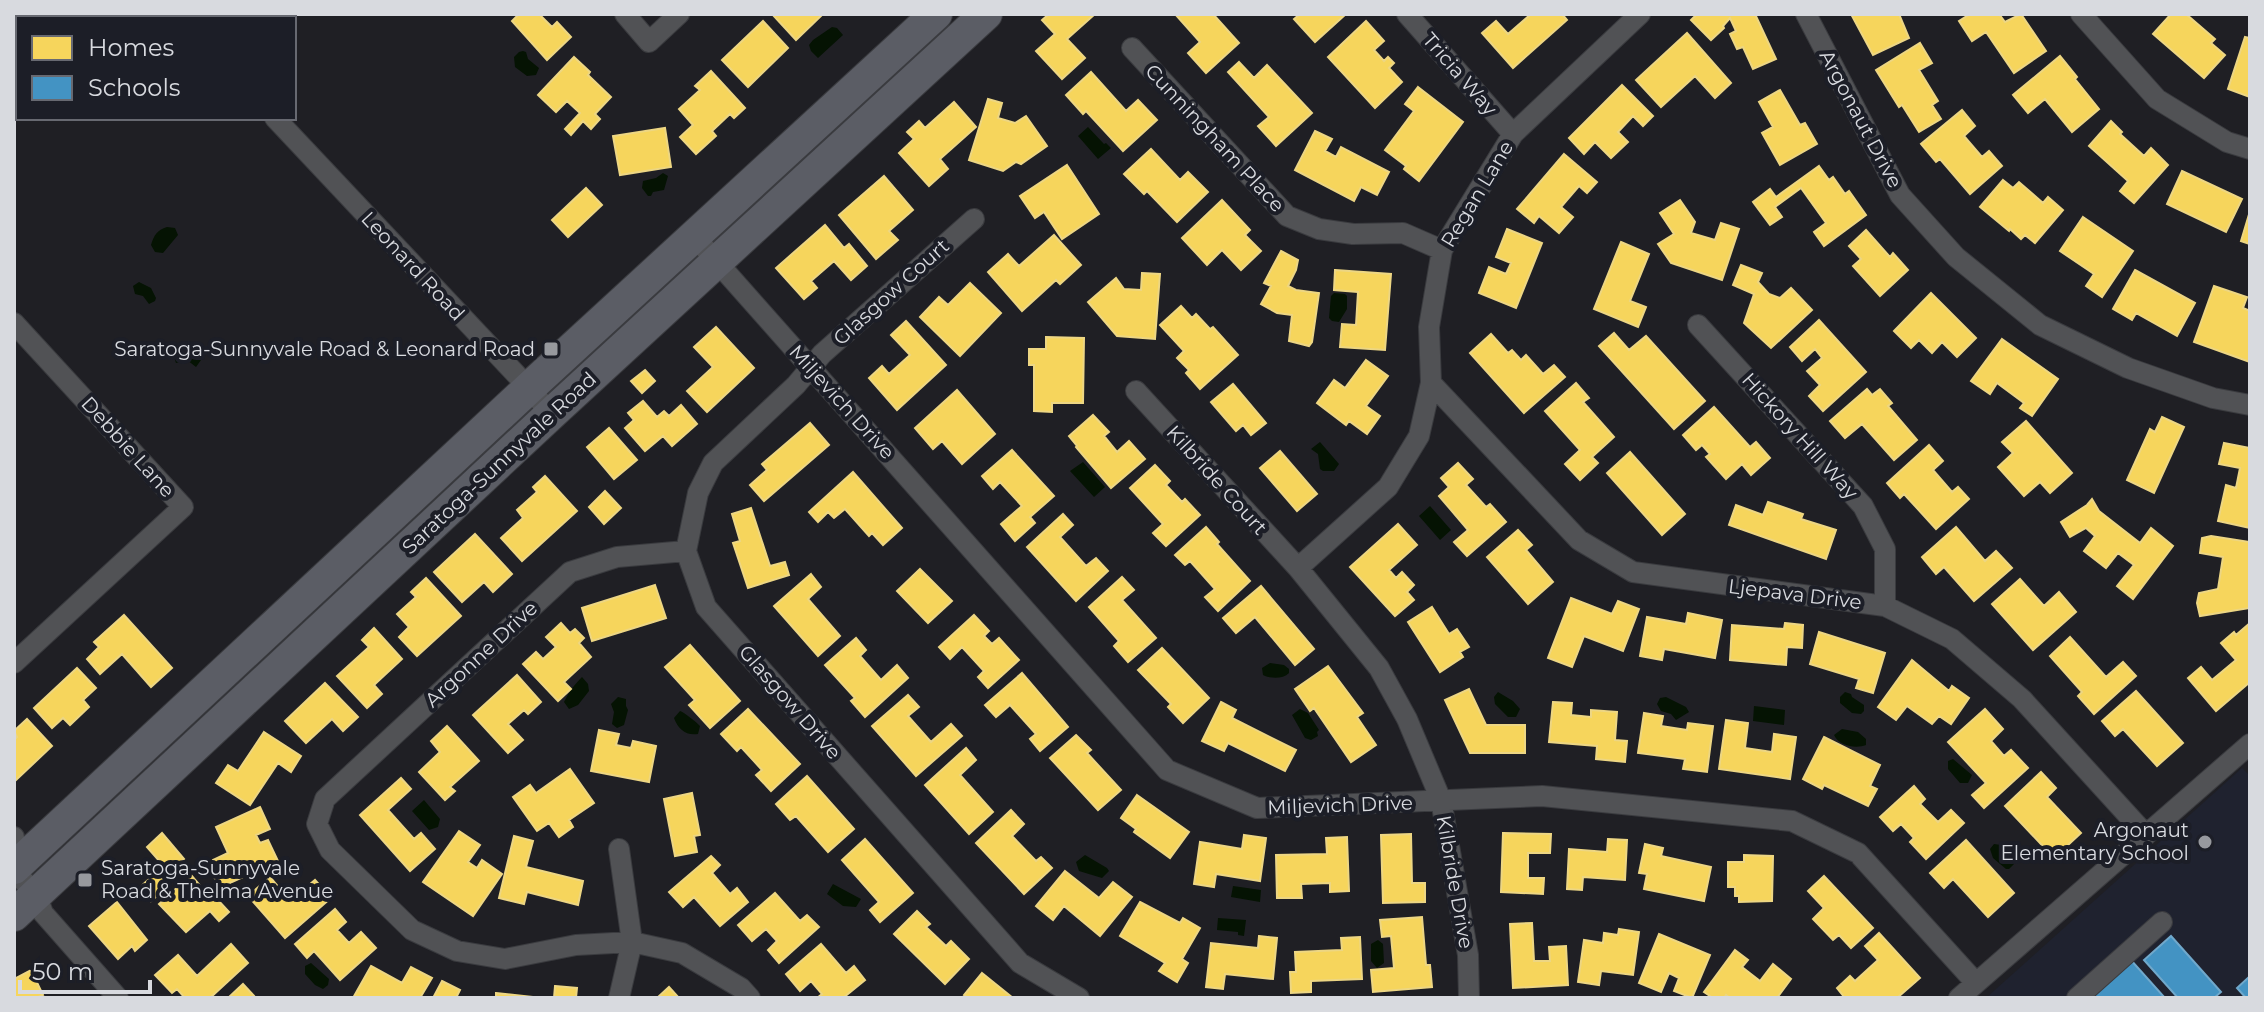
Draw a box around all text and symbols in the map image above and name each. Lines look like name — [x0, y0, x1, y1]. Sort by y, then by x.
legend — [16, 16, 296, 120]
street label: Tricia Way — [1418, 28, 1502, 120]
text: Homes — [88, 33, 174, 62]
street label: Argonaut Drive — [1815, 46, 1907, 192]
street label: Cunningham Place — [1140, 59, 1290, 217]
text: Schools — [88, 73, 181, 102]
street label: Regan Lane — [1436, 136, 1518, 252]
street label: Leonard Road — [356, 206, 470, 326]
street label: Glasgow Court — [828, 234, 954, 350]
place label: Saratoga-Sunnyvale Road & Leonard Road — [114, 337, 535, 361]
marker: Saratoga-Sunnyvale Road & Leonard Road — [542, 340, 560, 358]
street label: Miljevich Drive — [784, 340, 900, 464]
street label: Saratoga-Sunnyvale Road — [397, 367, 601, 559]
street label: Hickory Hill Way — [1737, 368, 1863, 504]
street label: Debbie Lane — [76, 392, 180, 502]
street label: Kilbride Court — [1162, 420, 1272, 540]
street label: Ljepava Drive — [1727, 574, 1863, 614]
street label: Argonne Drive — [420, 596, 542, 712]
street label: Glasgow Drive — [734, 640, 846, 764]
street label: Miljevich Drive — [1267, 790, 1413, 820]
street label: Kilbride Drive — [1431, 813, 1479, 951]
place label: Argonaut Elementary School — [2000, 818, 2189, 865]
marker: Argonaut Elementary School — [2196, 833, 2214, 851]
place label: Saratoga-Sunnyvale Road & Thelma Avenue — [101, 856, 333, 903]
marker: Saratoga-Sunnyvale Road & Thelma Avenue — [76, 871, 94, 889]
scale bar — [20, 944, 150, 994]
text: 50 m — [32, 957, 93, 986]

